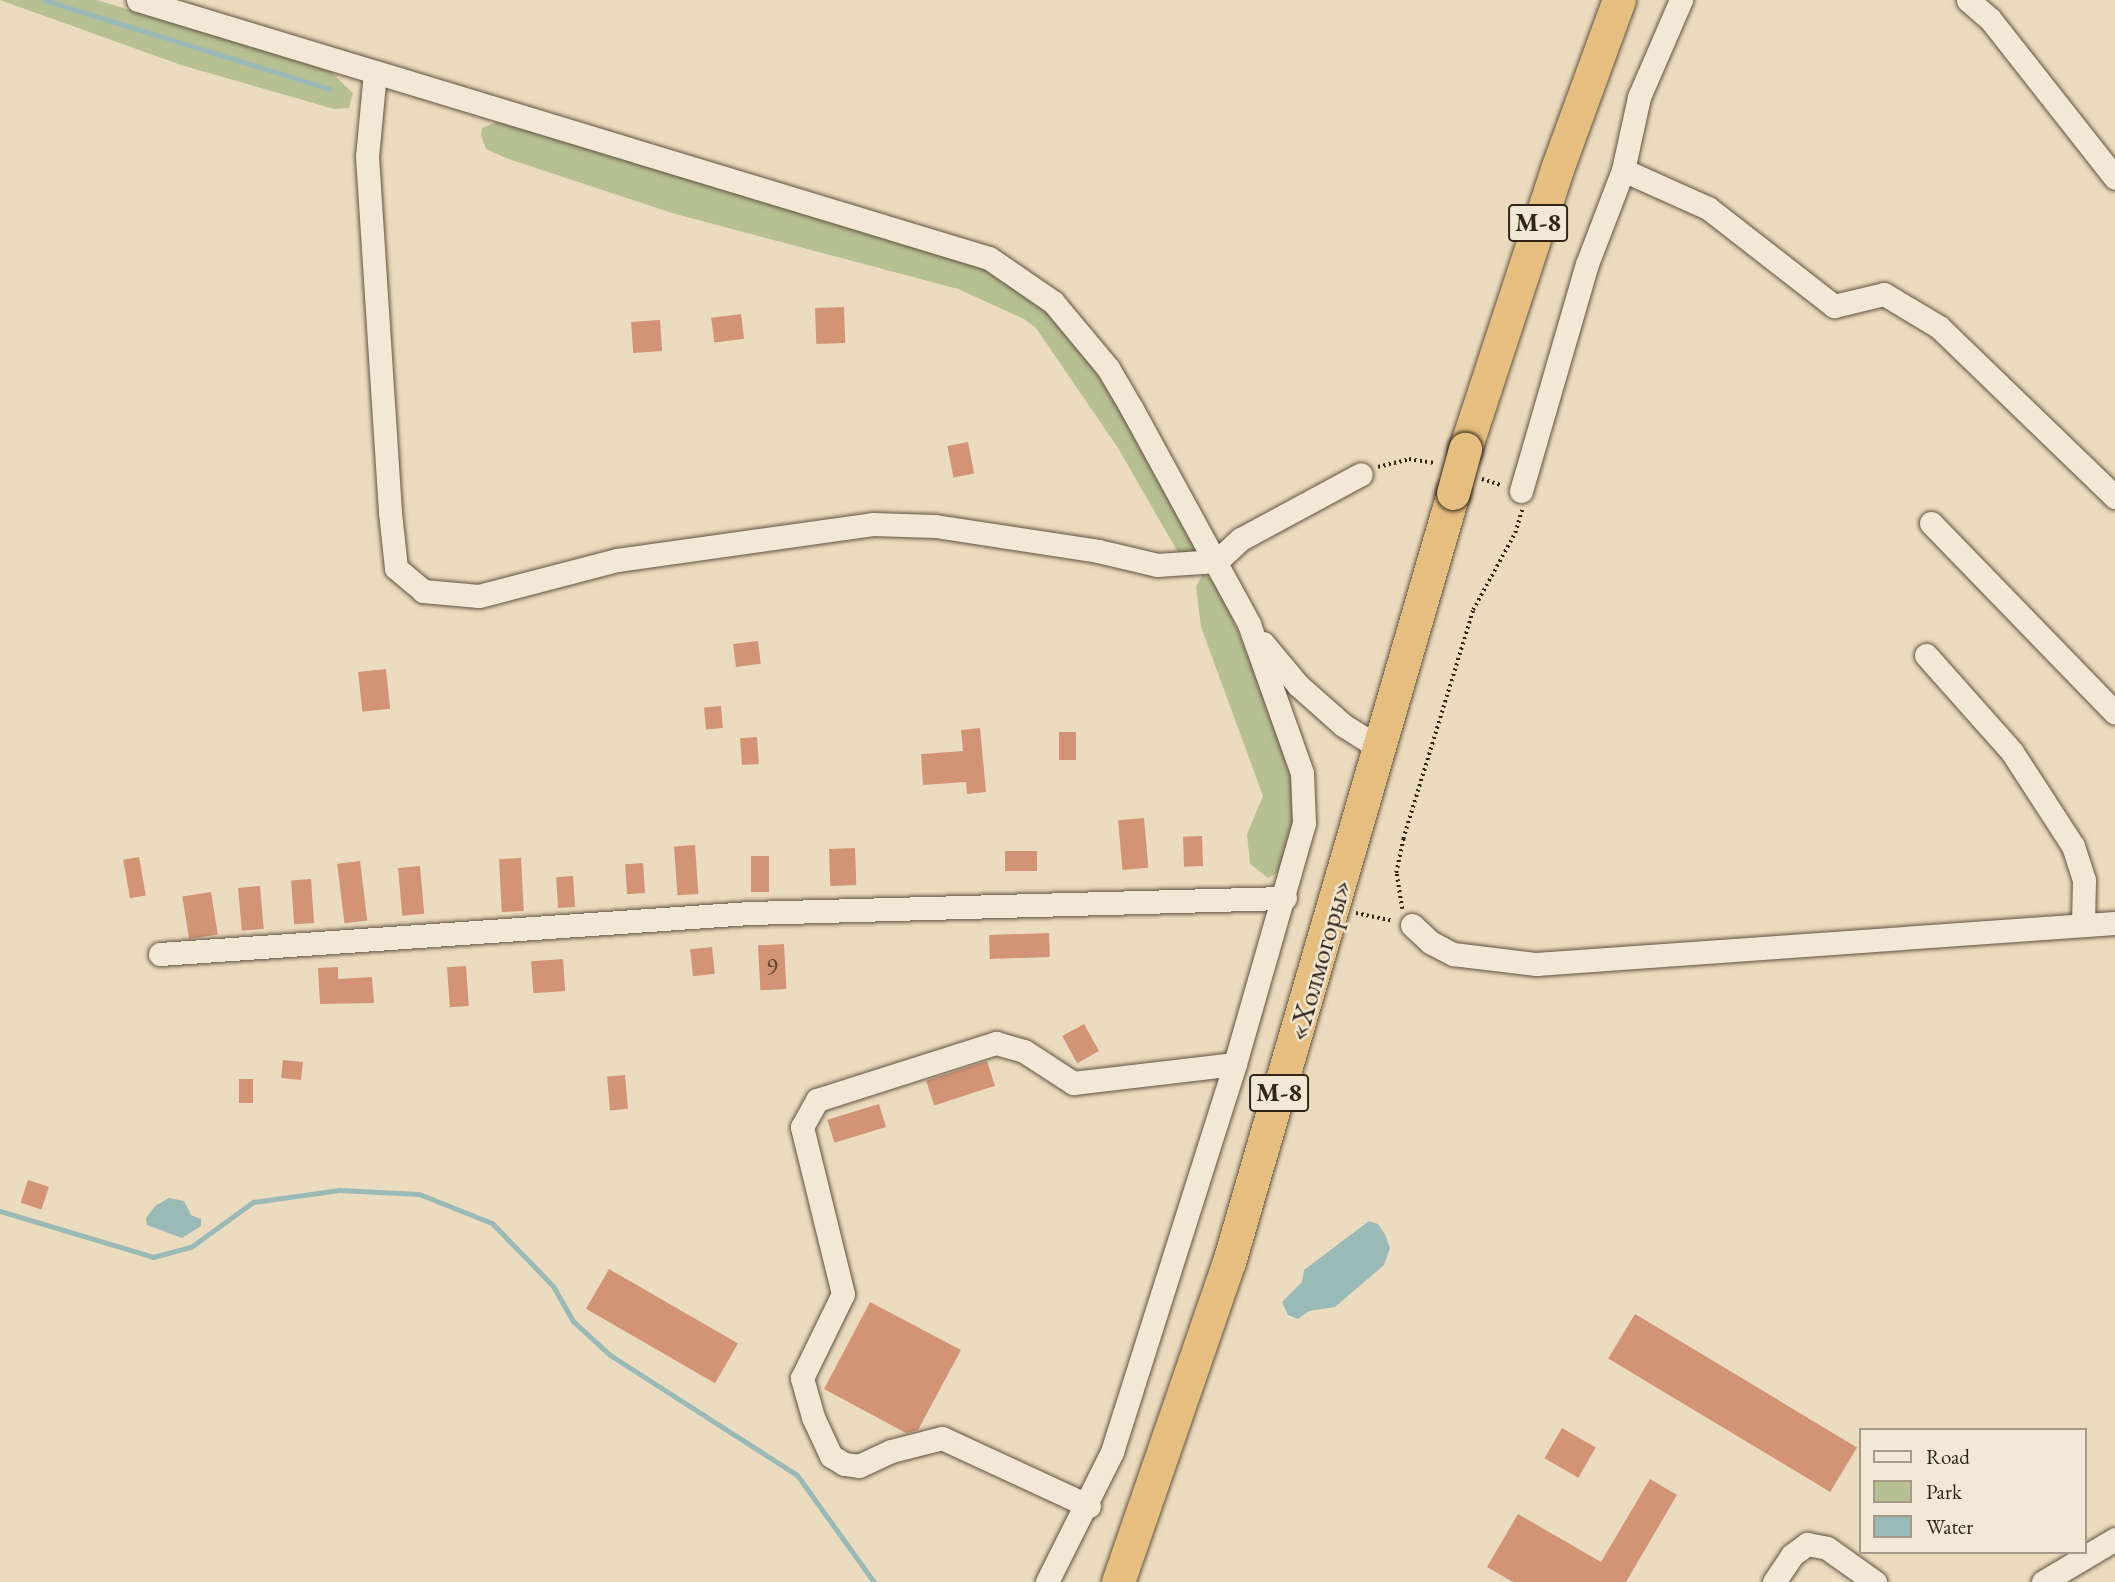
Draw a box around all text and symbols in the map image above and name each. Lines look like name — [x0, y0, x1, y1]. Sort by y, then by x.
road number: М-8 — [1506, 200, 1570, 246]
street label: «Холмогоры» — [1280, 875, 1358, 1045]
house number: 9 — [766, 953, 778, 981]
road number: М-8 — [1248, 1070, 1310, 1116]
legend — [1860, 1428, 2087, 1554]
text: Road — [1926, 1443, 1970, 1470]
text: Park — [1926, 1478, 1962, 1505]
text: Water — [1926, 1513, 1973, 1540]

